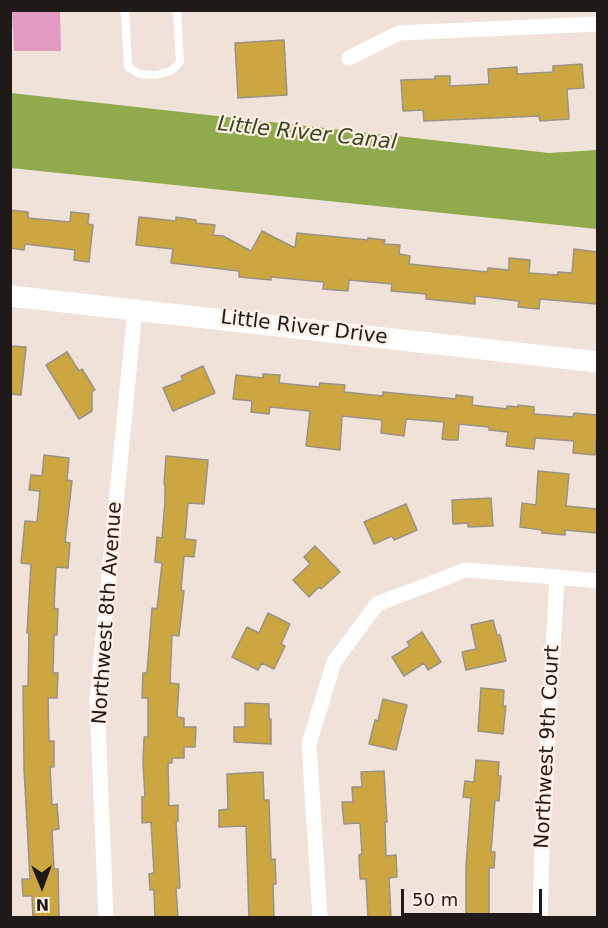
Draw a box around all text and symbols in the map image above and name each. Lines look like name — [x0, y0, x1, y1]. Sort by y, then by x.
water label: Little River Canal — [216, 112, 398, 156]
street label: Little River Drive — [219, 306, 389, 350]
street label: Northwest 8th Avenue — [88, 501, 128, 725]
street label: Northwest 9th Court — [531, 645, 565, 849]
north arrow — [12, 856, 72, 916]
scale bar — [404, 877, 545, 915]
text: 50 m — [412, 889, 458, 910]
text: N — [35, 895, 49, 914]

